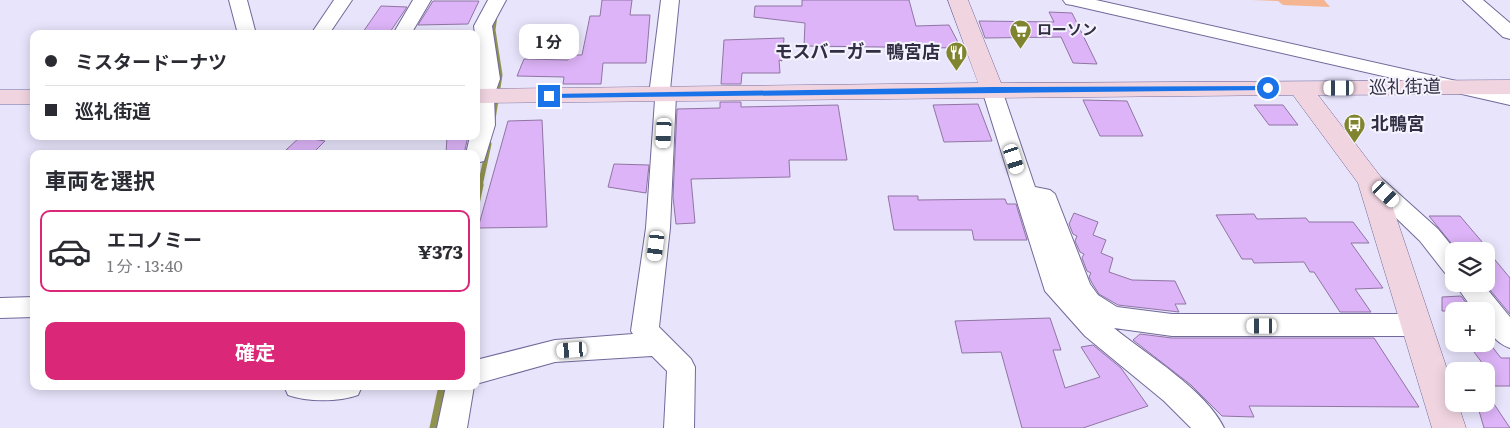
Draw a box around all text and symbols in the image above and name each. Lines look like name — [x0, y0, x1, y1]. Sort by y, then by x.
place label: ローソン — [1037, 17, 1097, 40]
supermarket icon: ローソン — [1009, 18, 1033, 49]
callout: 1 分 — [519, 23, 579, 58]
text: 1 分 — [536, 29, 562, 53]
place label: モスバーガー 鴨宮店 — [774, 37, 940, 64]
restaurant icon: モスバーガー 鴨宮店 — [944, 40, 968, 71]
text: ミスタードーナツ — [75, 47, 227, 75]
street label: 巡礼街道 — [1369, 71, 1441, 100]
route start — [1257, 77, 1279, 99]
car — [1324, 81, 1354, 96]
route end — [538, 85, 560, 107]
text: 巡礼街道 — [75, 96, 151, 124]
place label: 北鴨宮 — [1371, 109, 1425, 136]
bus stop icon: 北鴨宮 — [1343, 112, 1367, 143]
car — [655, 118, 672, 148]
car — [1002, 142, 1025, 176]
text: 車両を選択 — [45, 163, 155, 196]
car — [1369, 178, 1402, 210]
text: エコノミー — [107, 225, 202, 253]
icon: car — [47, 229, 92, 274]
car — [646, 230, 665, 262]
text: ¥373 — [418, 237, 463, 265]
map controls — [1445, 242, 1495, 412]
button: layers — [1445, 242, 1495, 292]
text: 1 分 · 13:40 — [107, 253, 183, 277]
button: + — [1445, 302, 1495, 352]
car — [1247, 319, 1277, 334]
button: 確定 — [45, 322, 465, 380]
car — [556, 341, 587, 359]
button: − — [1445, 362, 1495, 412]

